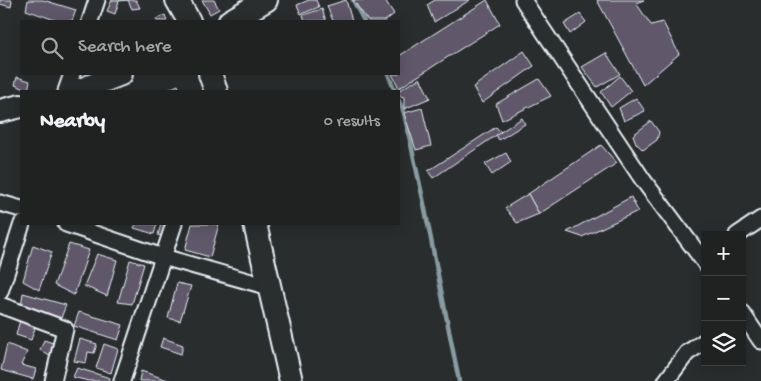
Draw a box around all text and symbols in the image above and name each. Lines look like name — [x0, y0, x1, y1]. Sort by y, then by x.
search box — [20, 20, 400, 75]
icon: search — [38, 34, 66, 62]
text: Search here — [78, 36, 172, 59]
text: Nearby — [40, 110, 105, 135]
text: 0 results — [324, 113, 380, 132]
map controls — [701, 231, 746, 366]
button: + — [701, 231, 746, 276]
button: − — [701, 276, 746, 321]
button: layers — [701, 321, 746, 366]

